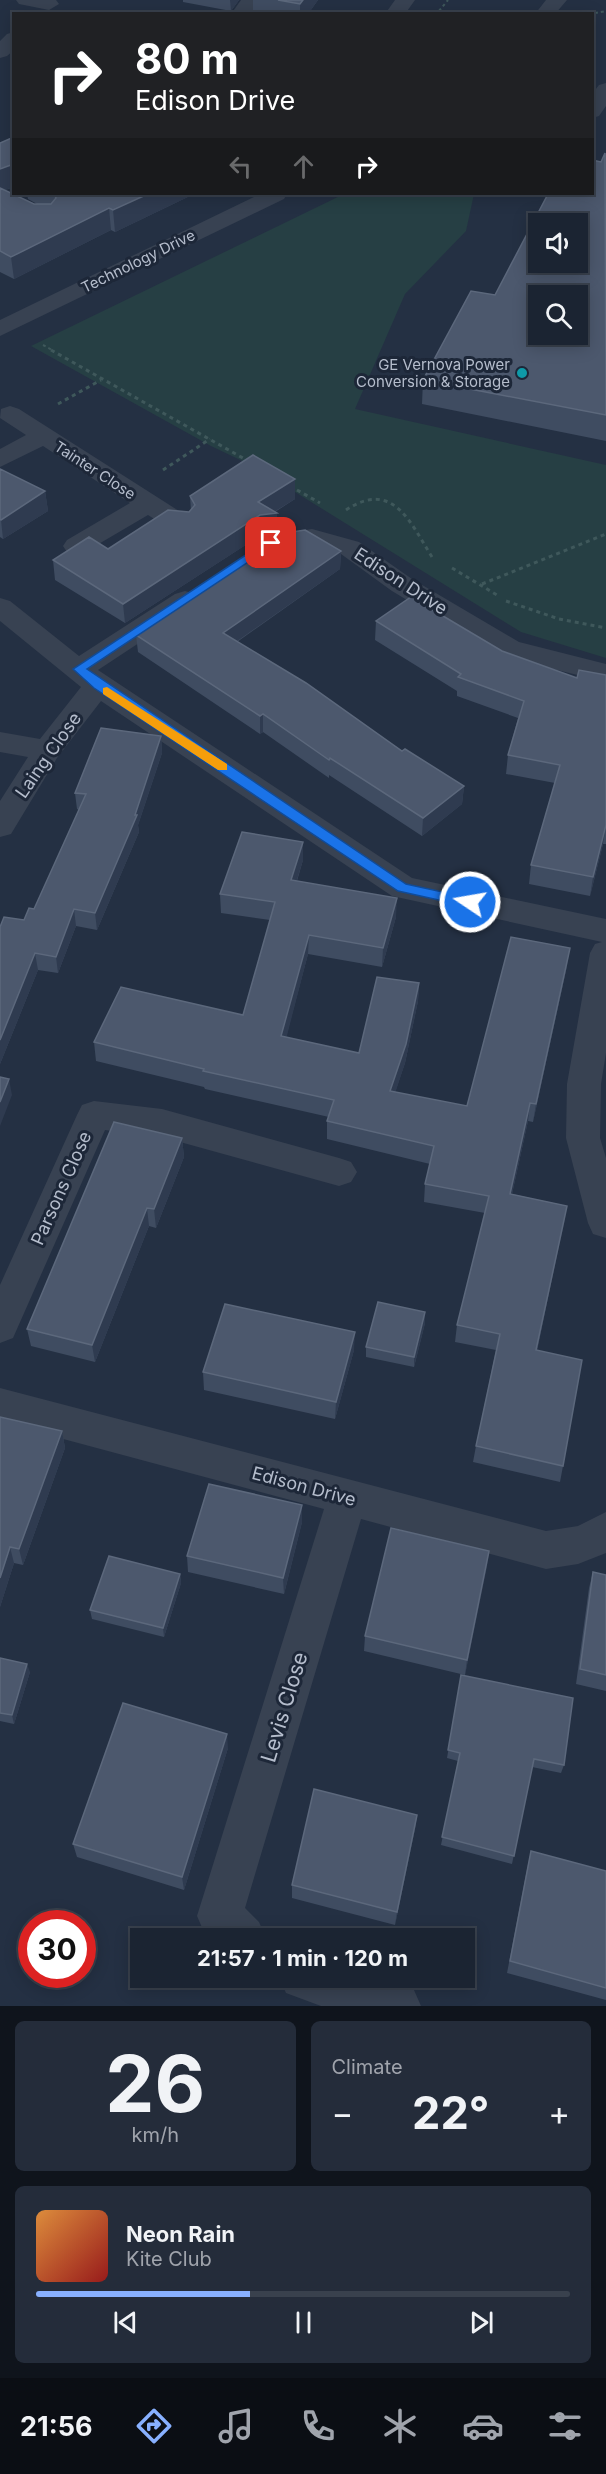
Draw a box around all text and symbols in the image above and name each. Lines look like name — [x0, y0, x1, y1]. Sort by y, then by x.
text: 80 m — [135, 33, 239, 84]
icon: right — [36, 36, 114, 114]
text: Edison Drive — [135, 84, 295, 117]
icon: left — [224, 150, 257, 183]
icon: ahead — [287, 150, 320, 183]
icon: right — [350, 150, 383, 183]
map controls — [528, 213, 588, 345]
button: sound — [528, 213, 588, 273]
street label: Technology Drive — [78, 225, 198, 297]
button: search — [528, 285, 588, 345]
place label: GE Vernova Power Conversion & Storage — [356, 355, 510, 391]
marker: GE Vernova Power Conversion & Storage — [515, 366, 529, 380]
street label: Tainter Close — [51, 437, 139, 503]
pin — [245, 517, 296, 568]
icon: arrive — [254, 526, 287, 559]
street label: Edison Drive — [350, 543, 452, 619]
street label: Laing Close — [11, 708, 85, 802]
position arrow — [438, 870, 502, 934]
street label: Parsons Close — [27, 1128, 95, 1248]
street label: Edison Drive — [250, 1462, 358, 1510]
street label: Levis Close — [255, 1649, 313, 1765]
speed limit sign: 30 — [18, 1910, 96, 1988]
text: 21:57 · 1 min · 120 m — [197, 1945, 408, 1971]
text: 26 — [105, 2036, 205, 2131]
text: Climate — [332, 2055, 403, 2079]
text: 22° — [412, 2085, 489, 2140]
text: − — [332, 2093, 353, 2133]
text: + — [548, 2093, 570, 2133]
text: km/h — [131, 2123, 179, 2147]
text: Neon Rain — [126, 2221, 235, 2247]
text: Kite Club — [126, 2247, 212, 2271]
icon: previous — [109, 2306, 142, 2339]
icon: pause — [287, 2306, 320, 2339]
icon: next — [465, 2306, 498, 2339]
icon: directions — [133, 2405, 175, 2447]
icon: music — [215, 2405, 257, 2447]
icon: phone — [297, 2405, 339, 2447]
icon: climate — [379, 2405, 421, 2447]
icon: car — [462, 2405, 504, 2447]
icon: filters — [544, 2405, 586, 2447]
text: 21:56 — [20, 2410, 93, 2443]

